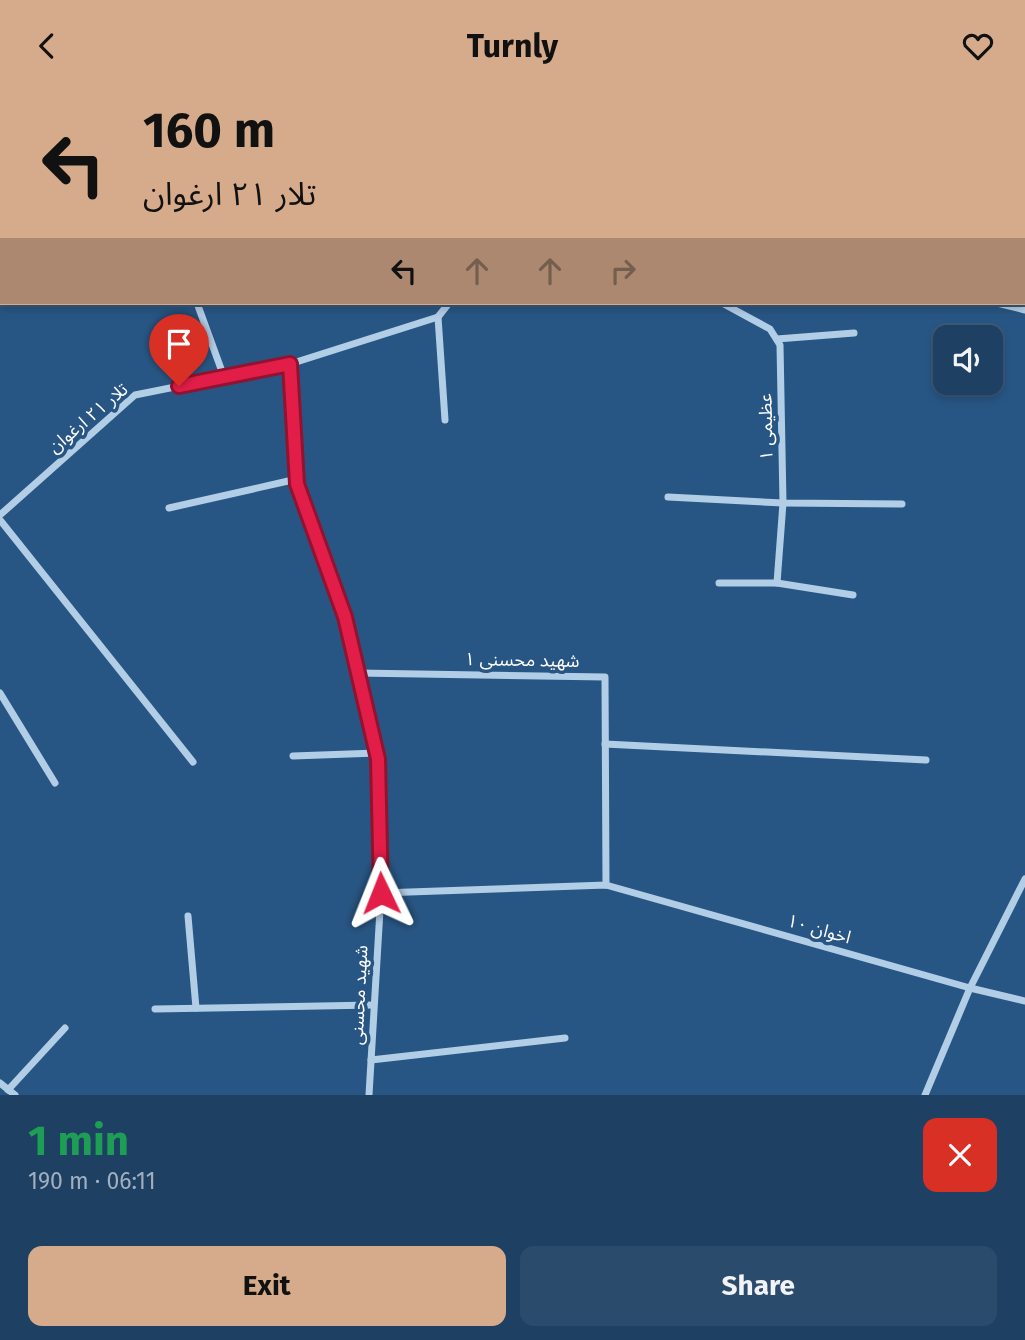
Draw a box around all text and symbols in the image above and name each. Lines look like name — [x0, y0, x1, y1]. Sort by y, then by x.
icon: back — [28, 27, 66, 65]
text: Turnly — [467, 27, 558, 65]
icon: heart — [959, 27, 997, 65]
text: 160 m — [143, 101, 275, 160]
icon: left — [28, 119, 119, 210]
text: تلار ۲۱ ارغوان — [143, 175, 316, 213]
icon: left — [385, 252, 423, 290]
icon: ahead — [458, 252, 496, 290]
icon: ahead — [531, 252, 569, 290]
icon: right — [604, 252, 642, 290]
pin — [149, 314, 209, 386]
icon: arrive — [160, 325, 198, 363]
map controls — [933, 325, 1003, 395]
button: sound — [933, 325, 1003, 395]
street label: تلار ۲۱ ارغوان — [44, 378, 132, 458]
street label: عظیمی ۱ — [754, 393, 778, 461]
street label: شهید محسنی ۱ — [464, 648, 580, 672]
position arrow — [344, 856, 418, 930]
street label: اخوان ۱۰ — [785, 909, 853, 949]
street label: شهید محسنی — [345, 945, 373, 1045]
text: 1 min — [28, 1116, 129, 1166]
button: close — [923, 1118, 997, 1192]
text: 190 m · 06:11 — [28, 1167, 156, 1195]
button: Exit — [28, 1246, 506, 1326]
button: Share — [520, 1246, 997, 1326]

